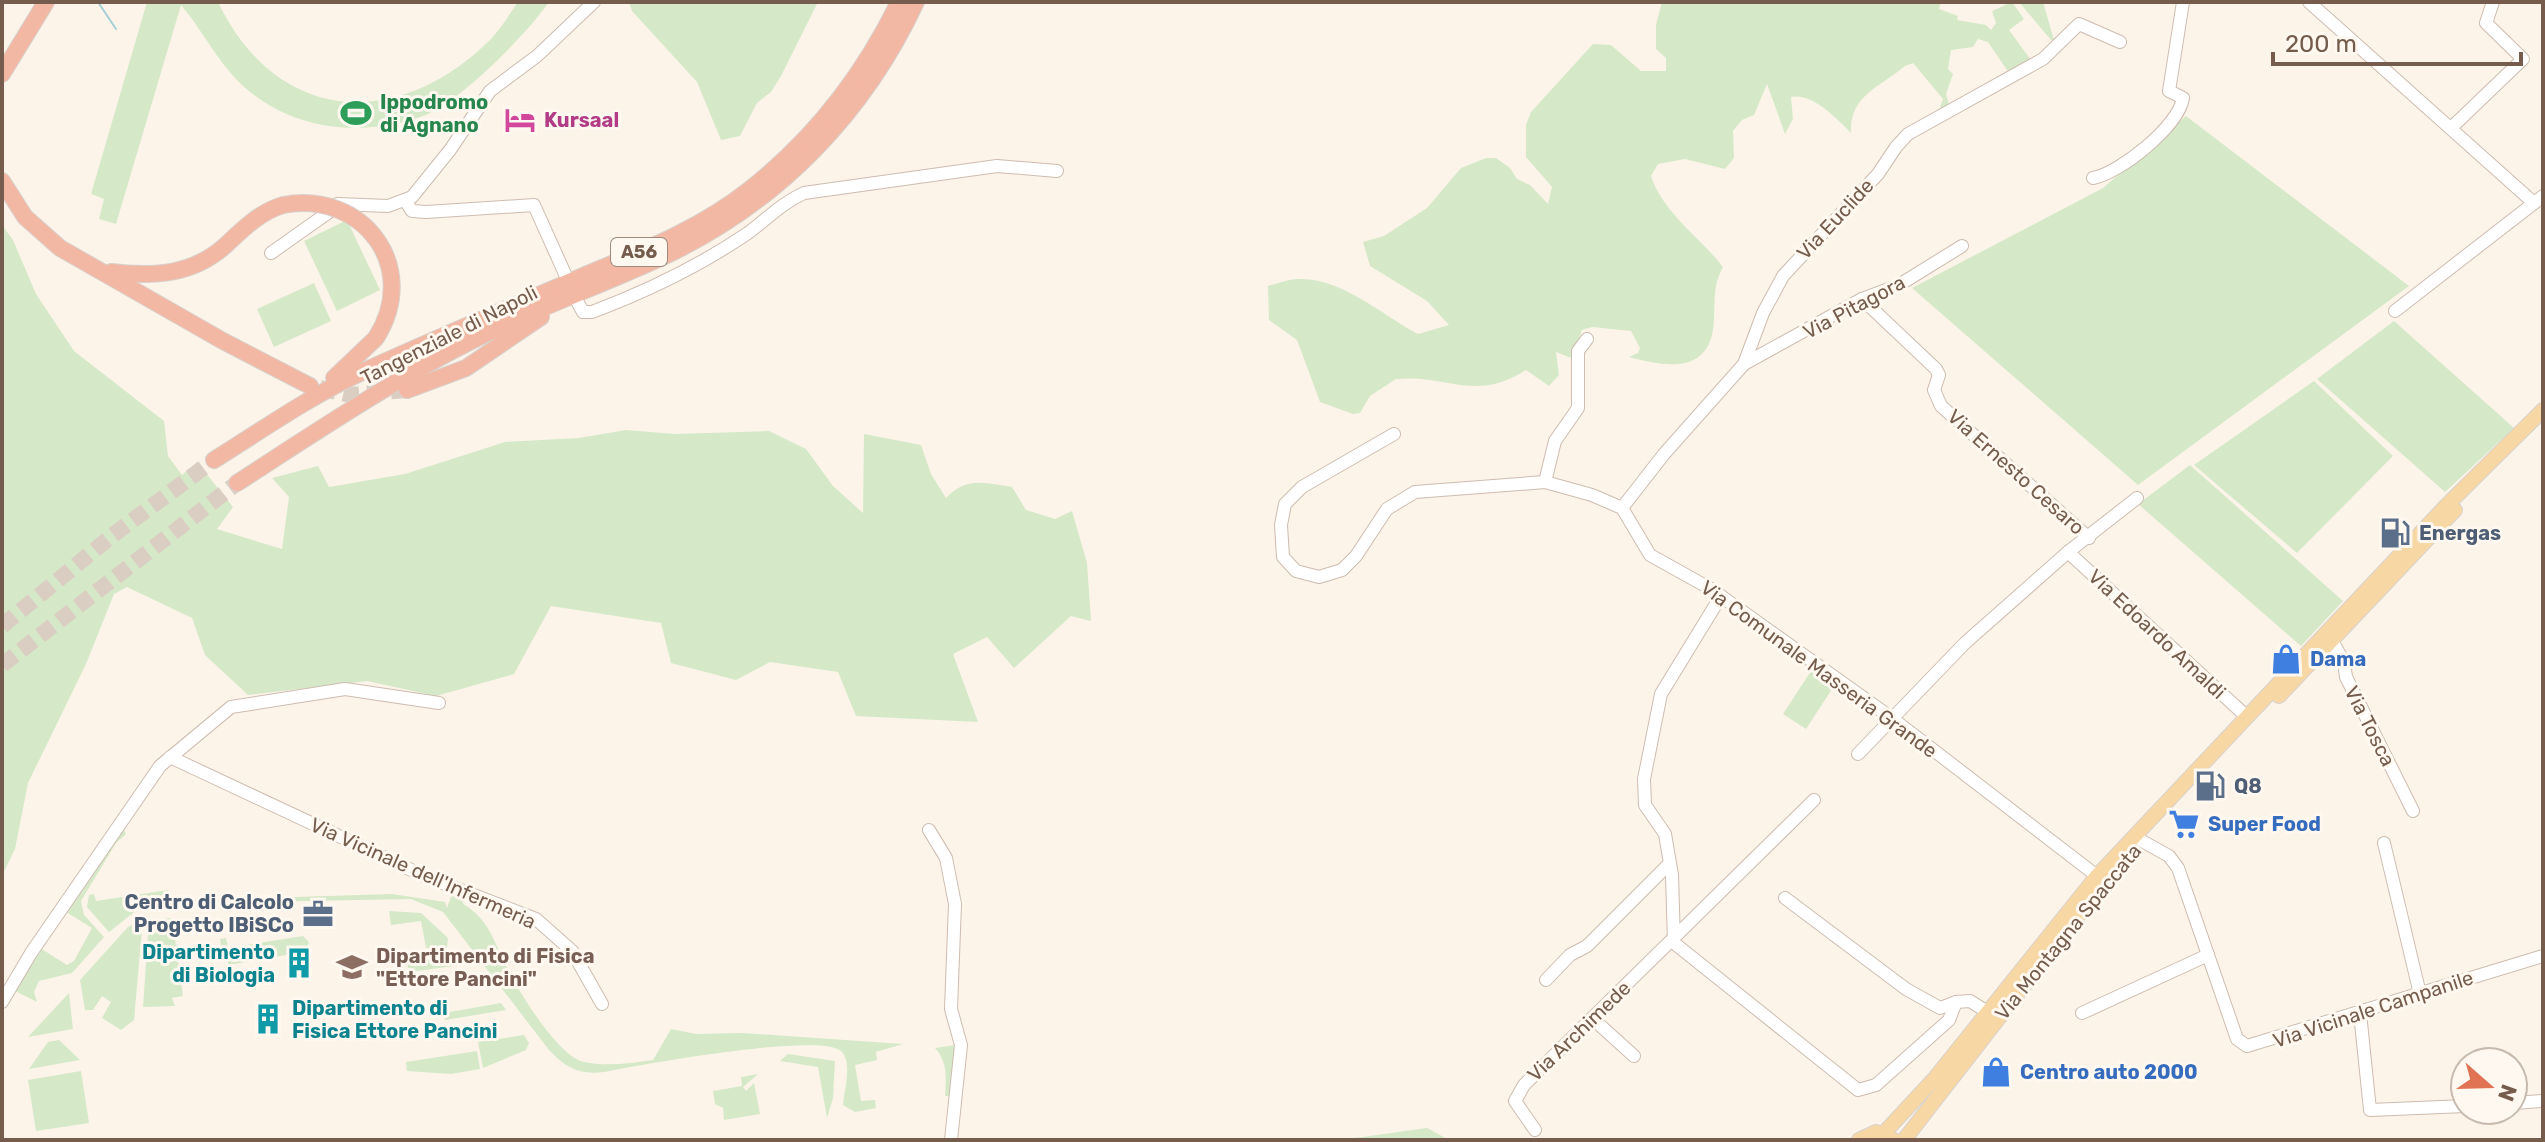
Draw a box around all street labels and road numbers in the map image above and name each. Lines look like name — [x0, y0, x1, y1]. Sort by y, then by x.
street label: Via Euclide — [1792, 174, 1878, 264]
road number: A56 — [611, 238, 667, 266]
street label: Via Pitagora — [1799, 270, 1909, 344]
street label: Tangenziale di Napoli — [357, 280, 541, 390]
street label: Via Ernesto Cesaro — [1943, 404, 2089, 540]
street label: Via Edoardo Amaldi — [2083, 564, 2231, 704]
street label: Via Comunale Masseria Grande — [1696, 575, 1942, 763]
street label: Via Tosca — [2340, 682, 2400, 770]
street label: Via Vicinale dell'Infermeria — [306, 812, 540, 934]
street label: Via Montagna Spaccata — [1990, 839, 2146, 1025]
street label: Via Vicinale Campanile — [2270, 965, 2476, 1053]
street label: Via Archimede — [1522, 976, 1636, 1086]

